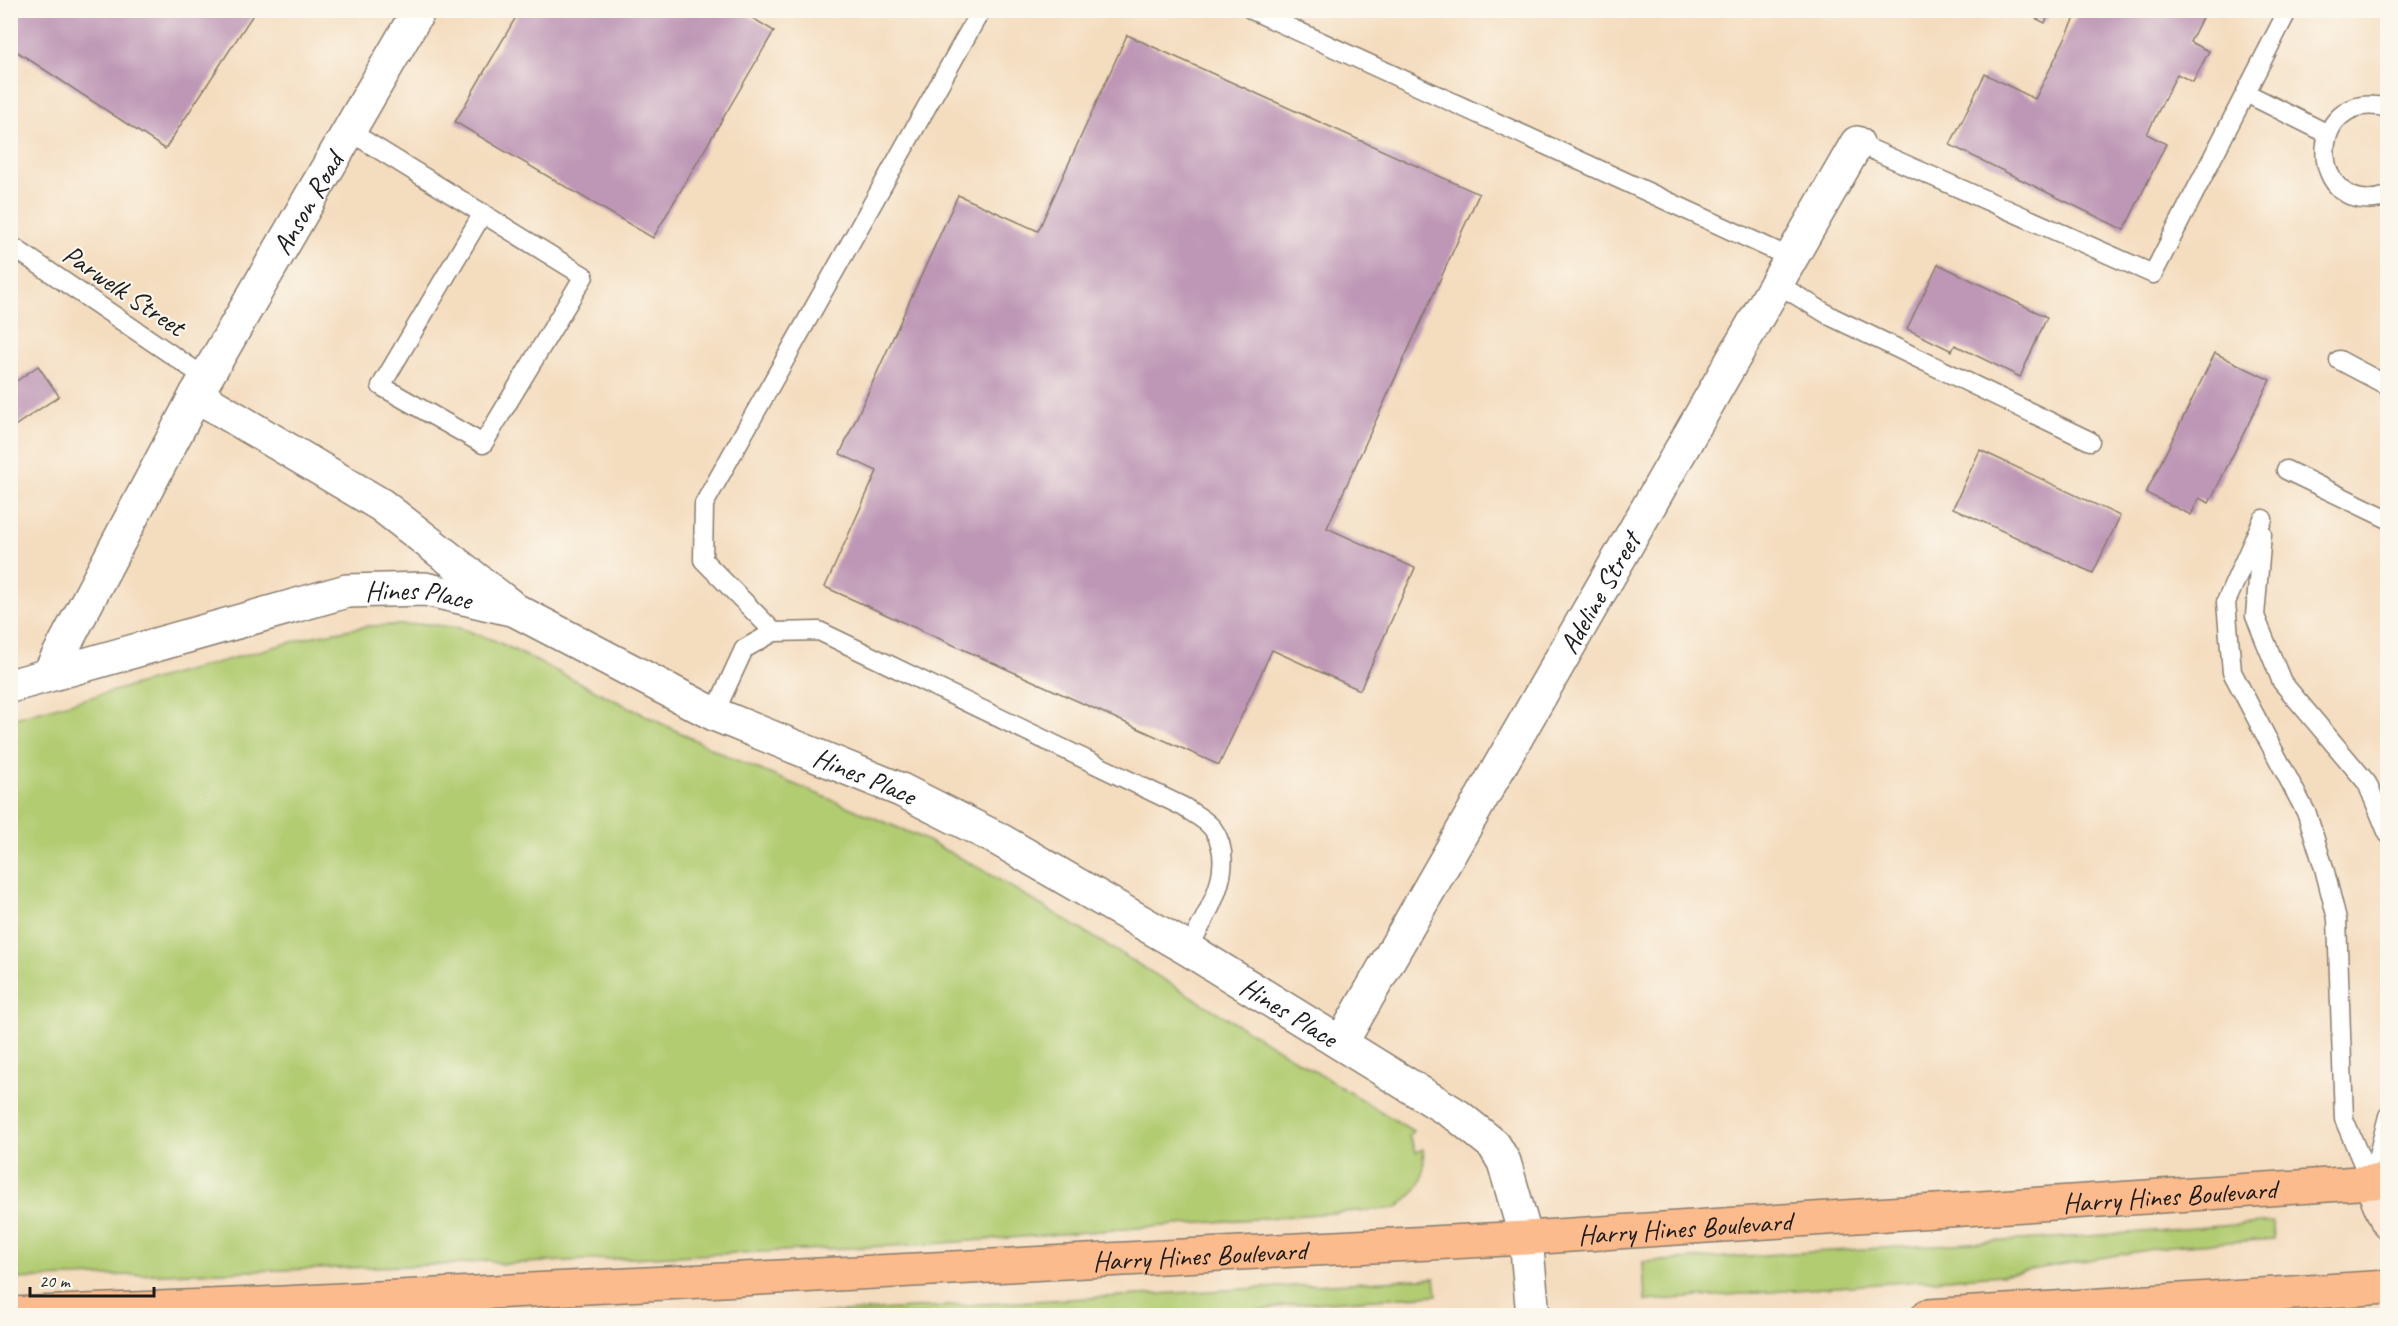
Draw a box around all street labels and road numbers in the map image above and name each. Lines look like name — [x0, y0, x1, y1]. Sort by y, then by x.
street label: Anson Road — [264, 142, 352, 261]
street label: Parwelk Street — [56, 236, 194, 345]
street label: Adeline Street — [1551, 523, 1649, 659]
street label: Hines Place — [364, 572, 477, 617]
street label: Hines Place — [808, 739, 924, 813]
street label: Hines Place — [1234, 968, 1346, 1056]
street label: Harry Hines Boulevard — [2062, 1171, 2282, 1220]
street label: Harry Hines Boulevard — [1577, 1203, 1797, 1252]
street label: Harry Hines Boulevard — [1092, 1232, 1312, 1278]

